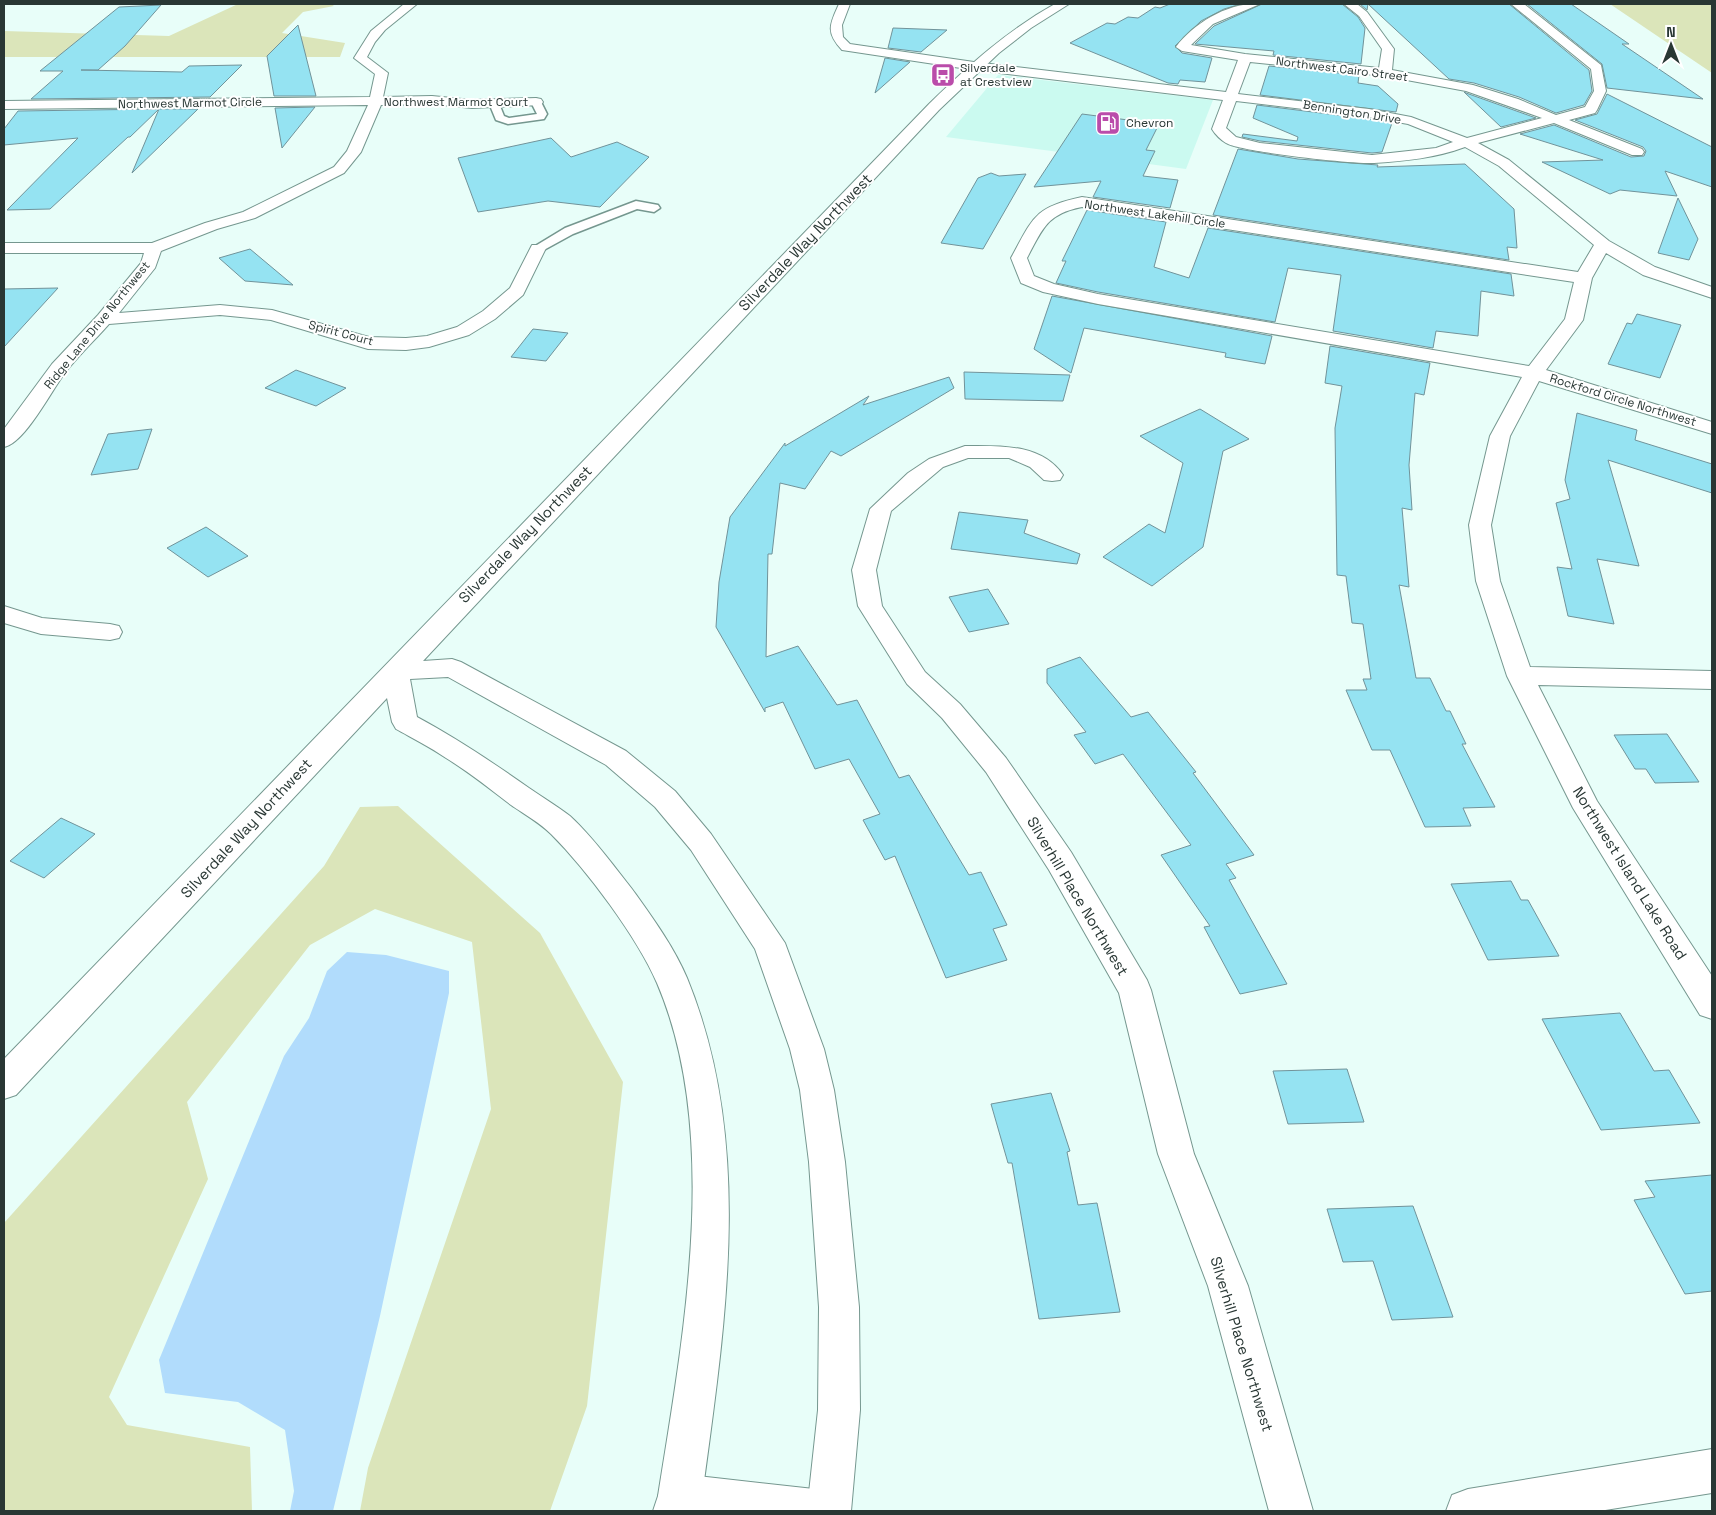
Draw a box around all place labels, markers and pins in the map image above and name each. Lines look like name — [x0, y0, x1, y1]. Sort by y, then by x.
place label: Silverdale at Crestview — [960, 60, 1032, 90]
bus stop icon: Silverdale at Crestview — [930, 62, 956, 88]
fuel station icon: Chevron — [1095, 110, 1121, 136]
place label: Chevron — [1126, 115, 1173, 131]

